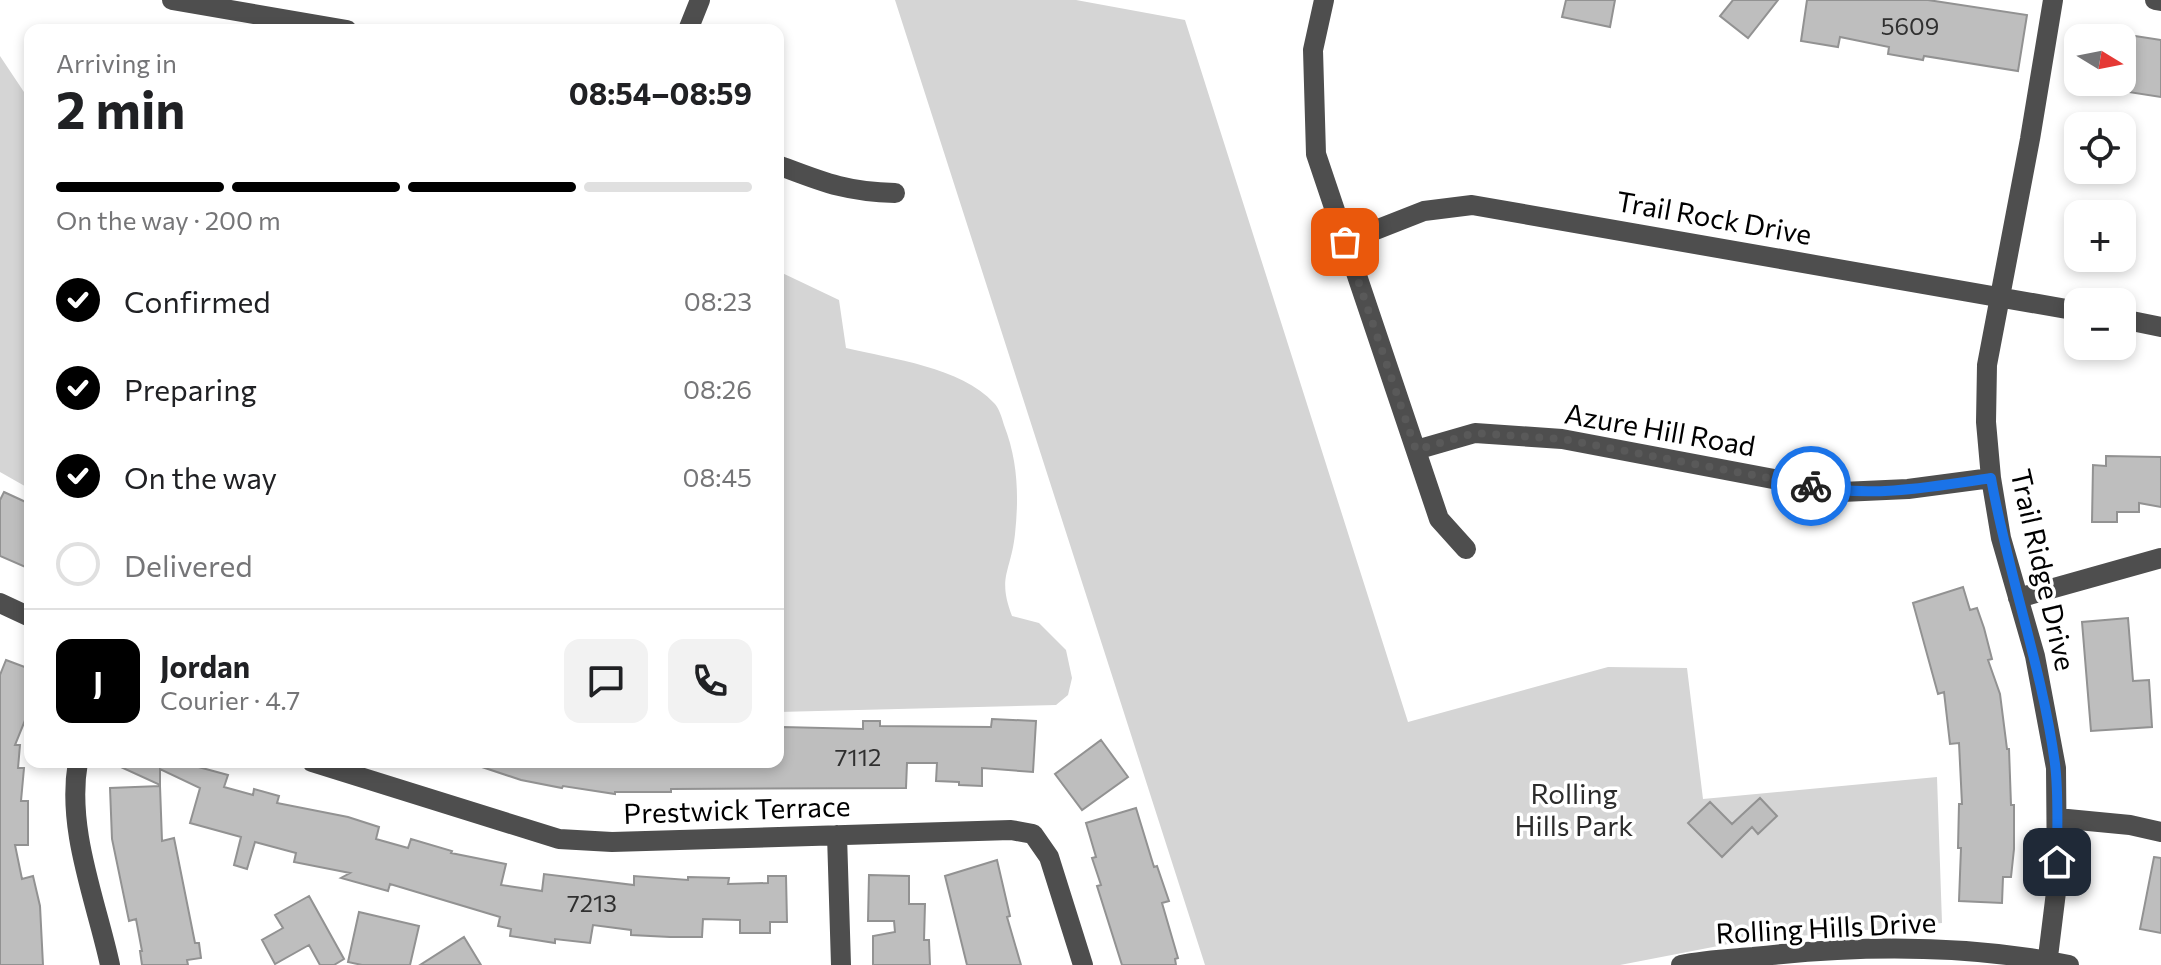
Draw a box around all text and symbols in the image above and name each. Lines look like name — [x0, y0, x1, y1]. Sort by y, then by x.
house number: 5609 — [1881, 11, 1939, 40]
north arrow — [2064, 24, 2136, 96]
map controls — [2064, 24, 2136, 360]
text: Arriving in — [56, 47, 177, 78]
text: 08:54–08:59 — [569, 74, 752, 111]
text: 2 min — [56, 76, 185, 140]
button: locate — [2064, 112, 2136, 184]
street label: Trail Rock Drive — [1614, 183, 1814, 251]
button: + — [2064, 200, 2136, 272]
text: On the way · 200 m — [56, 204, 281, 235]
pin — [1311, 208, 1379, 276]
icon: bag — [1323, 220, 1367, 264]
icon: check — [56, 278, 100, 322]
text: Confirmed — [124, 282, 271, 319]
text: 08:23 — [684, 285, 752, 316]
button: − — [2064, 288, 2136, 360]
icon: check — [56, 366, 100, 410]
text: Preparing — [124, 370, 257, 407]
text: 08:26 — [683, 373, 752, 404]
street label: Azure Hill Road — [1562, 396, 1758, 463]
courier — [1771, 446, 1851, 526]
icon: check — [56, 454, 100, 498]
text: On the way — [124, 458, 277, 495]
text: 08:45 — [683, 461, 752, 492]
icon: bike — [1789, 464, 1833, 508]
street label: Trail Ridge Drive — [2004, 466, 2084, 674]
text: Delivered — [124, 546, 253, 583]
button: chat — [564, 639, 648, 723]
button: phone — [668, 639, 752, 723]
text: Jordan — [160, 647, 250, 684]
text: J — [93, 663, 103, 700]
text: Courier · 4.7 — [160, 684, 300, 715]
house number: 7112 — [835, 742, 881, 771]
park label: Rolling Hills Park — [1514, 776, 1634, 842]
street label: Prestwick Terrace — [623, 788, 851, 830]
pin — [2023, 828, 2091, 896]
icon: home — [2035, 840, 2079, 884]
house number: 7213 — [567, 888, 617, 917]
street label: Rolling Hills Drive — [1715, 904, 1937, 950]

